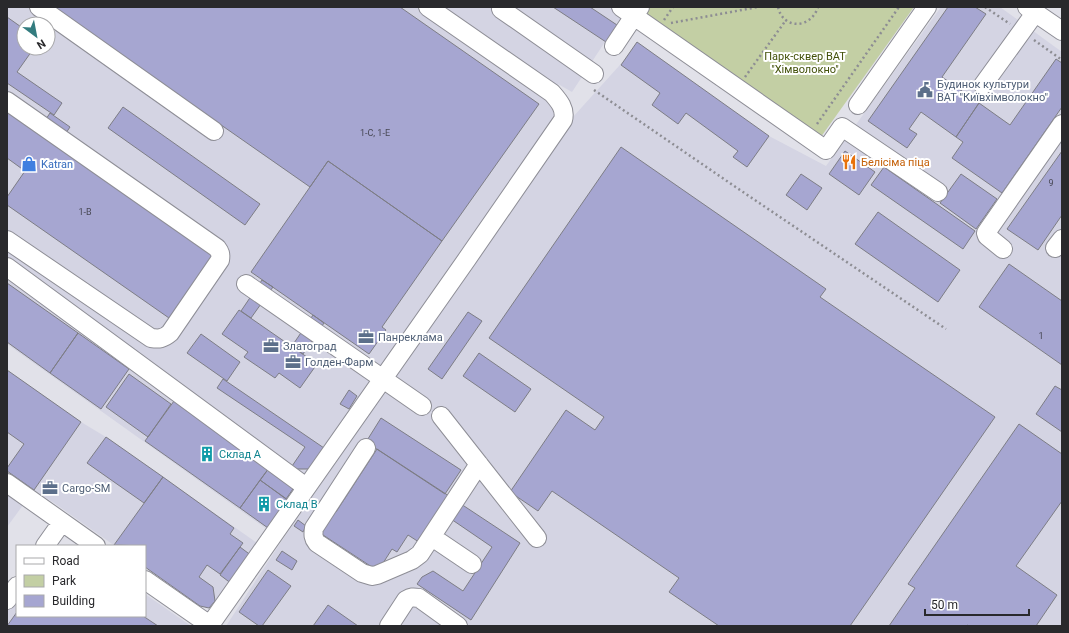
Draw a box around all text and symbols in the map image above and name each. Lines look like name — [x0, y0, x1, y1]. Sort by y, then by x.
north arrow — [16, 16, 56, 56]
text: N — [34, 36, 48, 52]
park label: Парк-сквер ВАТ "Хімволокно" — [764, 50, 846, 76]
place label: Будинок культури ВАТ "Київхімволокно" — [937, 78, 1048, 104]
public building icon: Будинок культури ВАТ "Київхімволокно" — [916, 81, 934, 99]
house number: 1-С, 1-E — [360, 128, 390, 138]
restaurant icon: Белісіма піца — [840, 153, 858, 171]
shop icon: Katran — [20, 155, 38, 173]
place label: Белісіма піца — [861, 156, 930, 169]
place label: Katran — [41, 158, 73, 171]
house number: 9 — [1048, 178, 1054, 188]
house number: 1-В — [78, 207, 92, 217]
office icon: Панреклама — [357, 328, 375, 346]
place label: Панреклама — [378, 331, 443, 344]
house number: 1 — [1038, 331, 1044, 341]
office icon: Златоград — [262, 337, 280, 355]
place label: Златоград — [283, 340, 337, 353]
office icon: Голден-Фарм — [284, 353, 302, 371]
place label: Голден-Фарм — [305, 356, 373, 369]
building icon: Склад A — [198, 445, 216, 463]
place label: Склад A — [219, 448, 262, 461]
office icon: Cargo-SM — [41, 479, 59, 497]
place label: Cargo-SM — [62, 482, 110, 495]
building icon: Склад B — [255, 495, 273, 513]
place label: Склад B — [276, 498, 318, 511]
legend — [16, 545, 146, 617]
text: Road — [52, 554, 80, 568]
text: Park — [52, 574, 77, 588]
scale bar — [925, 591, 1029, 617]
text: Building — [52, 594, 95, 608]
text: 50 m — [931, 598, 958, 612]

